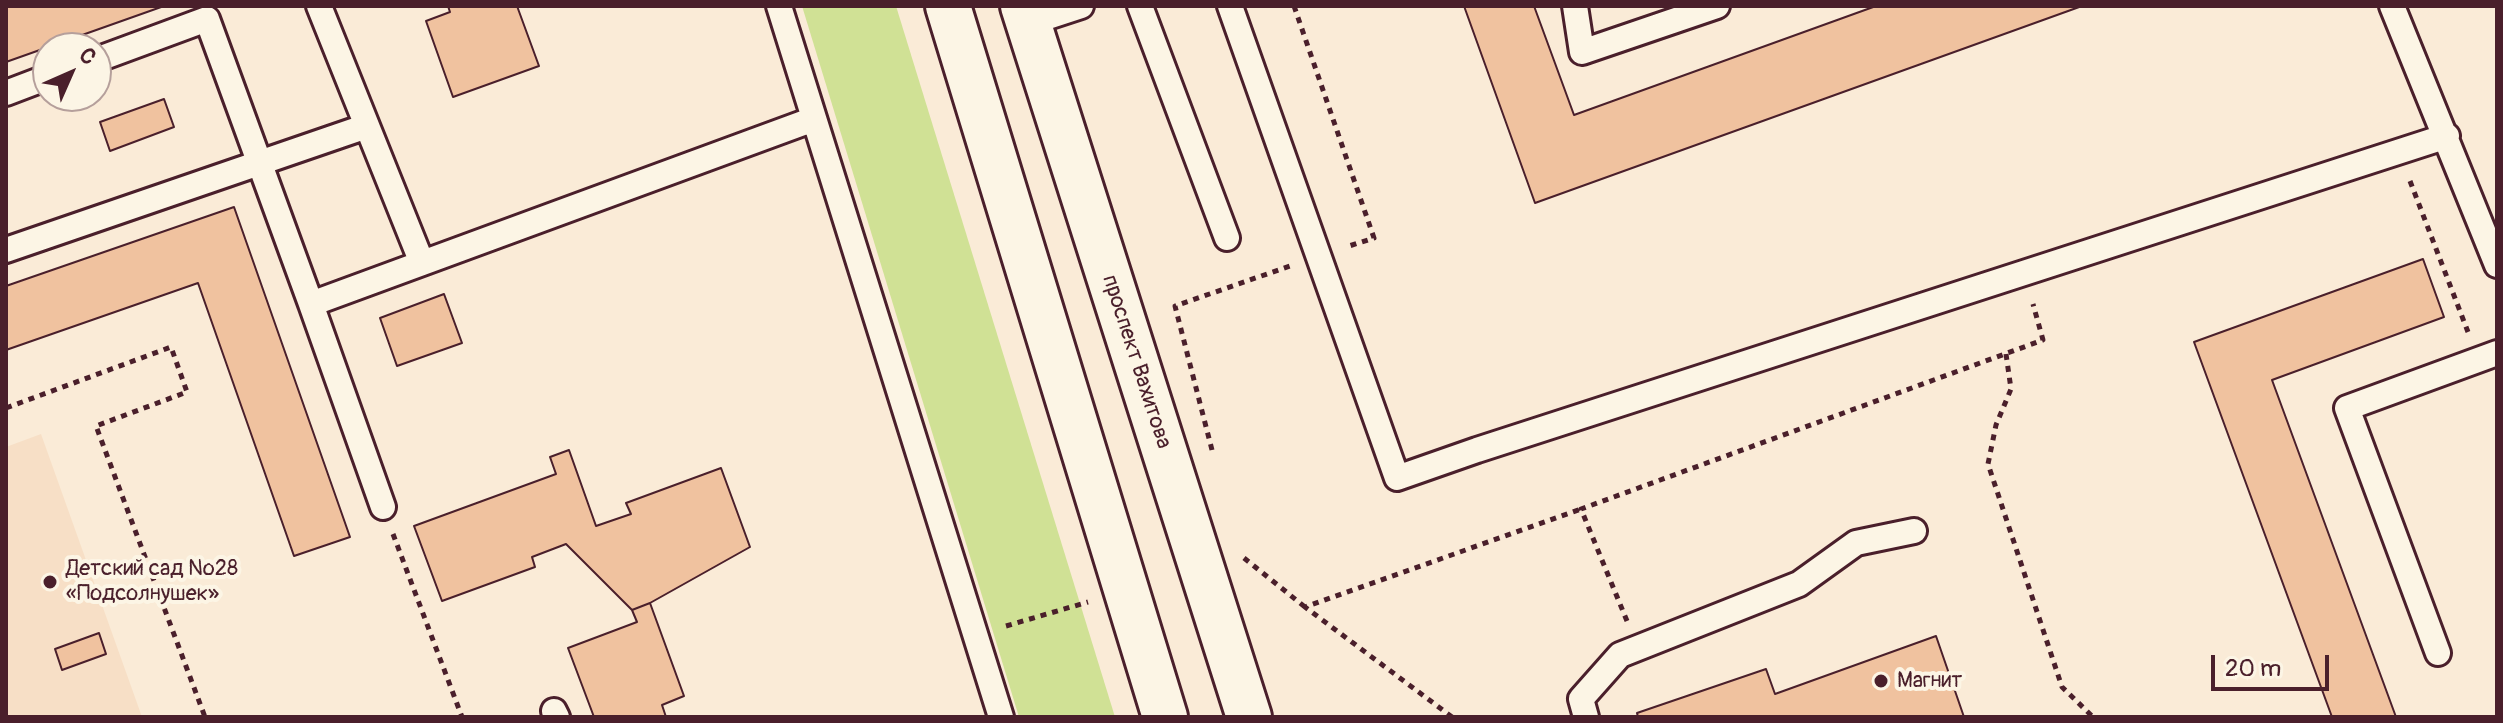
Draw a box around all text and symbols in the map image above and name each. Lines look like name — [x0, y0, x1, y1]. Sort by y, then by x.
north arrow — [32, 32, 112, 112]
text: С — [73, 42, 102, 71]
street label: проспект Вахитова — [1095, 272, 1177, 452]
place label: Детский сад №28 «Подсолнушек» — [66, 556, 238, 608]
marker: Детский сад №28 «Подсолнушек» — [41, 573, 59, 591]
scale bar — [2215, 639, 2333, 689]
text: 20 m — [2225, 654, 2281, 683]
place label: Магнит — [1897, 668, 1962, 694]
marker: Магнит — [1872, 672, 1890, 690]

